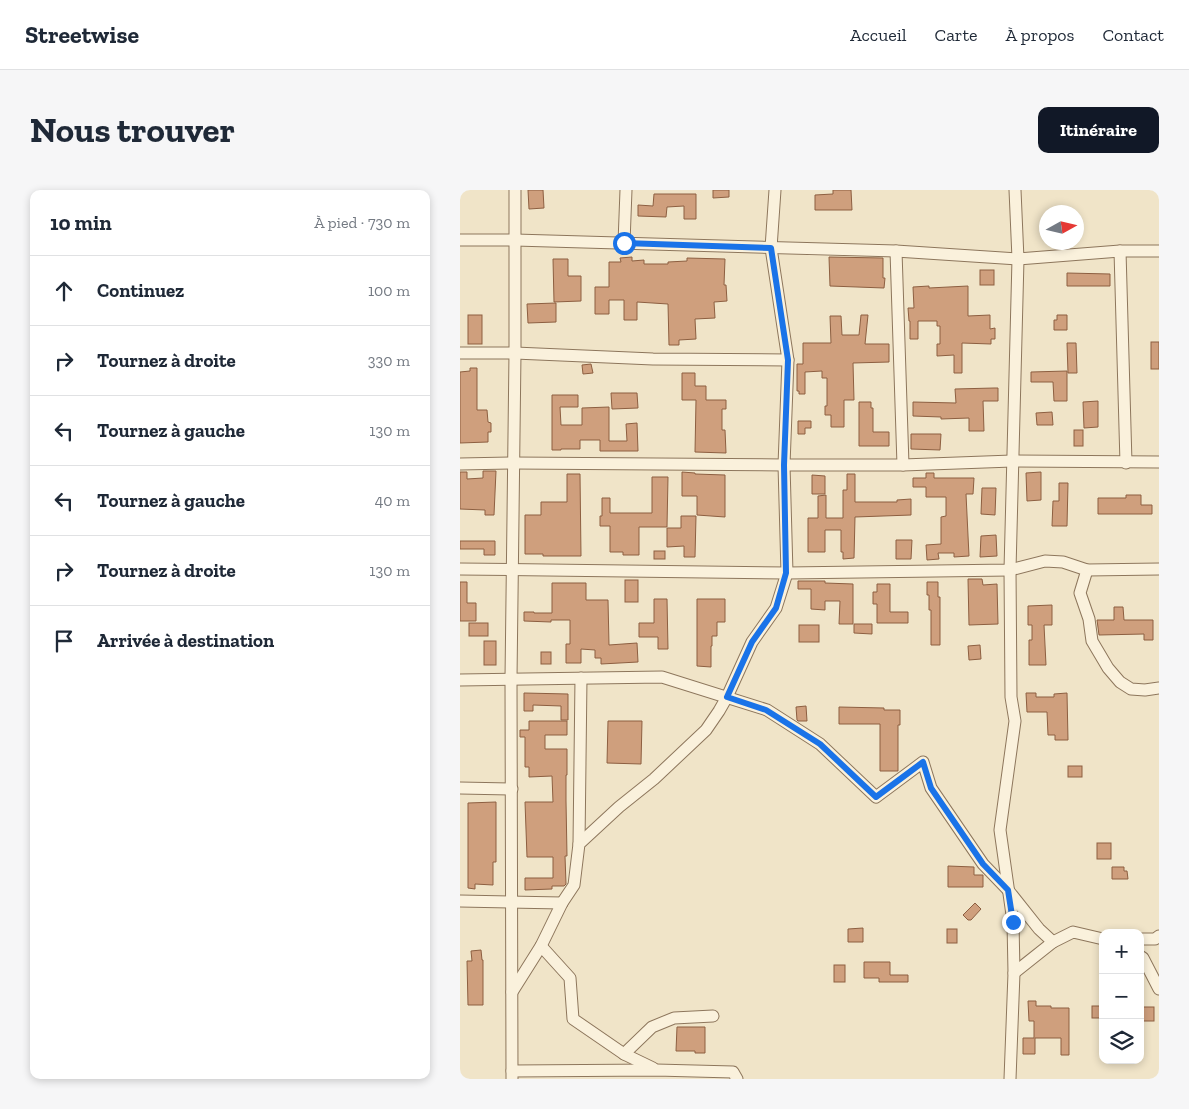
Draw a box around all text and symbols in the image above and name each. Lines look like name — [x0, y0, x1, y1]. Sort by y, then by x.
text: Streetwise — [25, 20, 139, 49]
text: Accueil — [850, 24, 907, 46]
text: Carte — [935, 24, 978, 46]
text: À propos — [1006, 24, 1074, 46]
text: Contact — [1102, 24, 1164, 46]
button: Itinéraire — [1038, 107, 1159, 153]
text: Nous trouver — [30, 109, 235, 151]
north arrow — [1039, 205, 1084, 250]
text: 10 min — [50, 210, 112, 235]
text: À pied · 730 m — [314, 213, 410, 232]
route start — [613, 232, 636, 255]
icon: ahead — [50, 277, 78, 305]
text: Continuez — [97, 279, 184, 302]
text: 100 m — [368, 281, 410, 300]
icon: right — [50, 347, 78, 375]
text: Tournez à droite — [97, 349, 236, 372]
text: 330 m — [368, 351, 410, 370]
icon: left — [50, 417, 78, 445]
text: Tournez à gauche — [97, 419, 245, 442]
text: 130 m — [369, 421, 410, 440]
icon: left — [50, 487, 78, 515]
text: Tournez à gauche — [97, 489, 245, 512]
text: 40 m — [375, 491, 410, 510]
icon: right — [50, 557, 78, 585]
text: Tournez à droite — [97, 559, 236, 582]
text: 130 m — [369, 561, 410, 580]
icon: arrive — [50, 627, 78, 655]
text: Arrivée à destination — [97, 629, 274, 652]
route end — [1002, 911, 1025, 934]
map controls — [1099, 929, 1144, 1064]
button: + — [1099, 929, 1144, 974]
button: − — [1099, 974, 1144, 1019]
button: layers — [1099, 1019, 1144, 1064]

